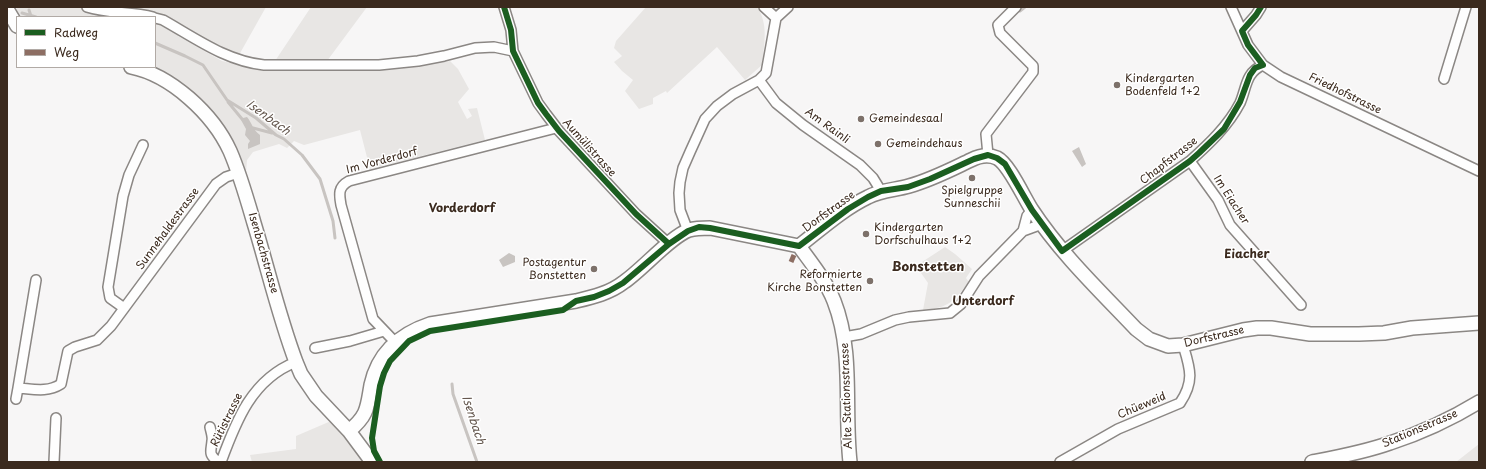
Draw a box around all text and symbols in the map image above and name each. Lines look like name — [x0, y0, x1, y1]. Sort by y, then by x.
legend — [16, 16, 156, 68]
text: Radweg — [54, 23, 98, 41]
text: Weg — [54, 43, 79, 61]
street label: Friedhofstrasse — [1307, 71, 1383, 117]
place label: Kindergarten Bodenfeld 1+2 — [1125, 72, 1200, 98]
marker: Kindergarten Bodenfeld 1+2 — [1112, 80, 1122, 90]
water label: Isenbach — [243, 97, 293, 139]
street label: Am Rainli — [802, 105, 852, 147]
place label: Gemeindesaal — [869, 112, 943, 126]
marker: Gemeindesaal — [856, 114, 866, 124]
street label: Aumülistrasse — [560, 116, 618, 180]
street label: Chapfstrasse — [1138, 134, 1200, 188]
place label: Gemeindehaus — [886, 137, 962, 151]
marker: Gemeindehaus — [873, 139, 883, 149]
street label: Im Vorderdorf — [345, 145, 419, 177]
marker: Spielgruppe Sunneschii — [967, 173, 977, 183]
street label: Im Eiacher — [1210, 173, 1252, 227]
place label: Spielgruppe Sunneschii — [941, 184, 1003, 210]
street label: Sunnehaldestrasse — [134, 185, 202, 273]
street label: Dorfstrasse — [800, 189, 858, 235]
district label: Vorderdorf — [429, 202, 495, 216]
street label: Isenbachstrasse — [245, 211, 281, 295]
place label: Kindergarten Dorfschulhaus 1+2 — [874, 221, 972, 247]
marker: Kindergarten Dorfschulhaus 1+2 — [861, 229, 871, 239]
district label: Eiacher — [1224, 248, 1270, 262]
place label: Postagentur Bonstetten — [523, 256, 586, 282]
district label: Bonstetten — [892, 259, 964, 275]
marker: Postagentur Bonstetten — [589, 264, 599, 274]
place label: Reformierte Kirche Bonstetten — [767, 268, 862, 294]
marker: Reformierte Kirche Bonstetten — [865, 276, 875, 286]
district label: Unterdorf — [952, 295, 1014, 309]
street label: Dorfstrasse — [1182, 324, 1246, 350]
street label: Alte Stationsstrasse — [839, 343, 855, 449]
street label: Chüeweid — [1116, 390, 1168, 422]
street label: Rütistrasse — [208, 391, 246, 449]
water label: Isenbach — [458, 394, 488, 446]
street label: Stationsstrasse — [1380, 407, 1460, 451]

